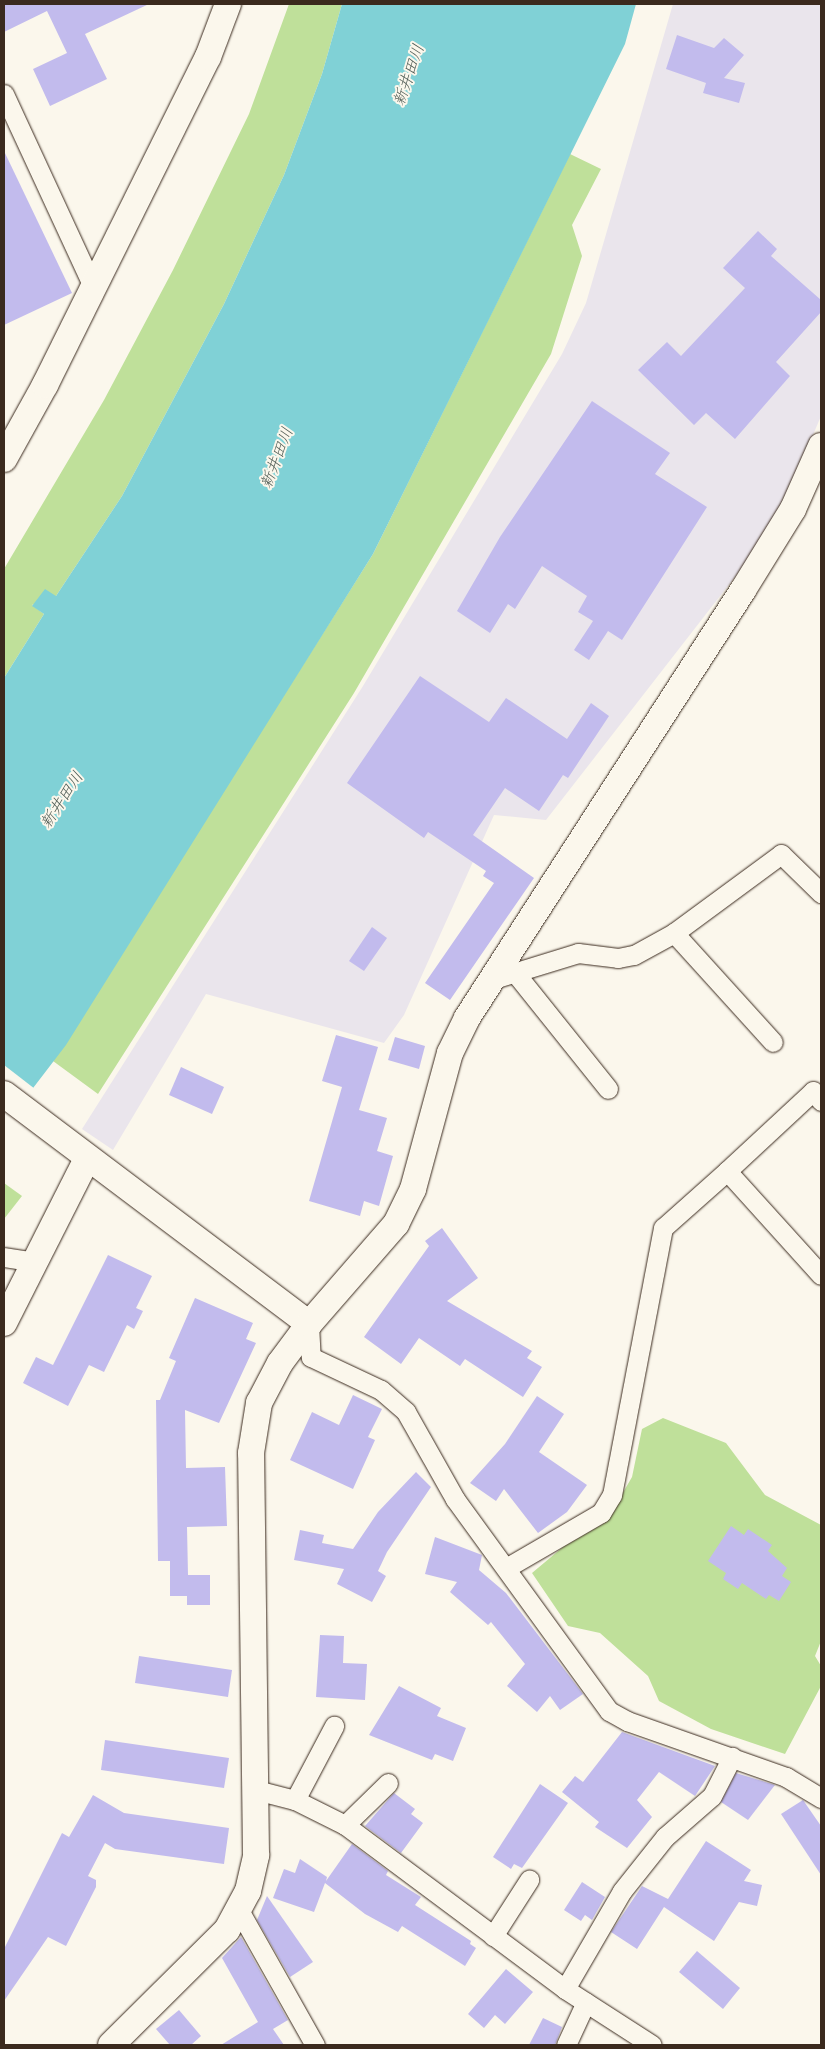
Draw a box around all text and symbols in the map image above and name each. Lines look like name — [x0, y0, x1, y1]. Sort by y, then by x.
water label: 新井田川 — [390, 42, 428, 108]
water label: 新井田川 — [257, 425, 297, 491]
water label: 新井田川 — [37, 768, 87, 832]

